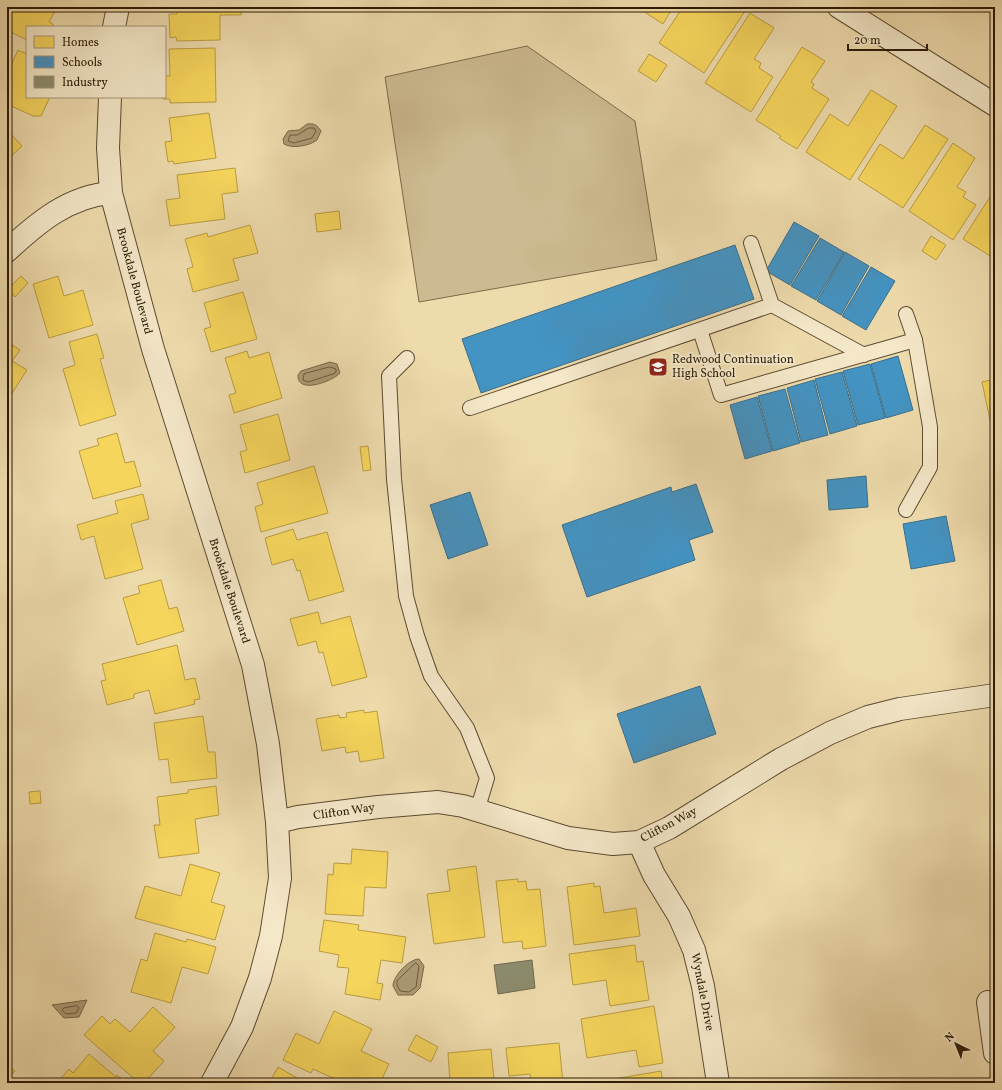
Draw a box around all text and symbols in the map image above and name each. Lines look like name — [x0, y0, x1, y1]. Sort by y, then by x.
legend — [26, 26, 166, 98]
scale bar — [848, 26, 927, 52]
text: 20 m — [854, 33, 881, 49]
text: Homes — [62, 35, 99, 51]
text: Schools — [62, 55, 102, 71]
text: Industry — [62, 75, 108, 91]
street label: Brookdale Boulevard — [112, 226, 156, 336]
place label: Redwood Continuation High School — [672, 352, 794, 382]
school or university icon: Redwood Continuation High School — [647, 356, 669, 378]
street label: Brookdale Boulevard — [204, 536, 254, 646]
street label: Clifton Way — [312, 800, 376, 824]
street label: Clifton Way — [638, 803, 701, 847]
street label: Wyndale Drive — [687, 952, 717, 1033]
north arrow — [936, 1024, 976, 1064]
text: N — [942, 1030, 958, 1046]

